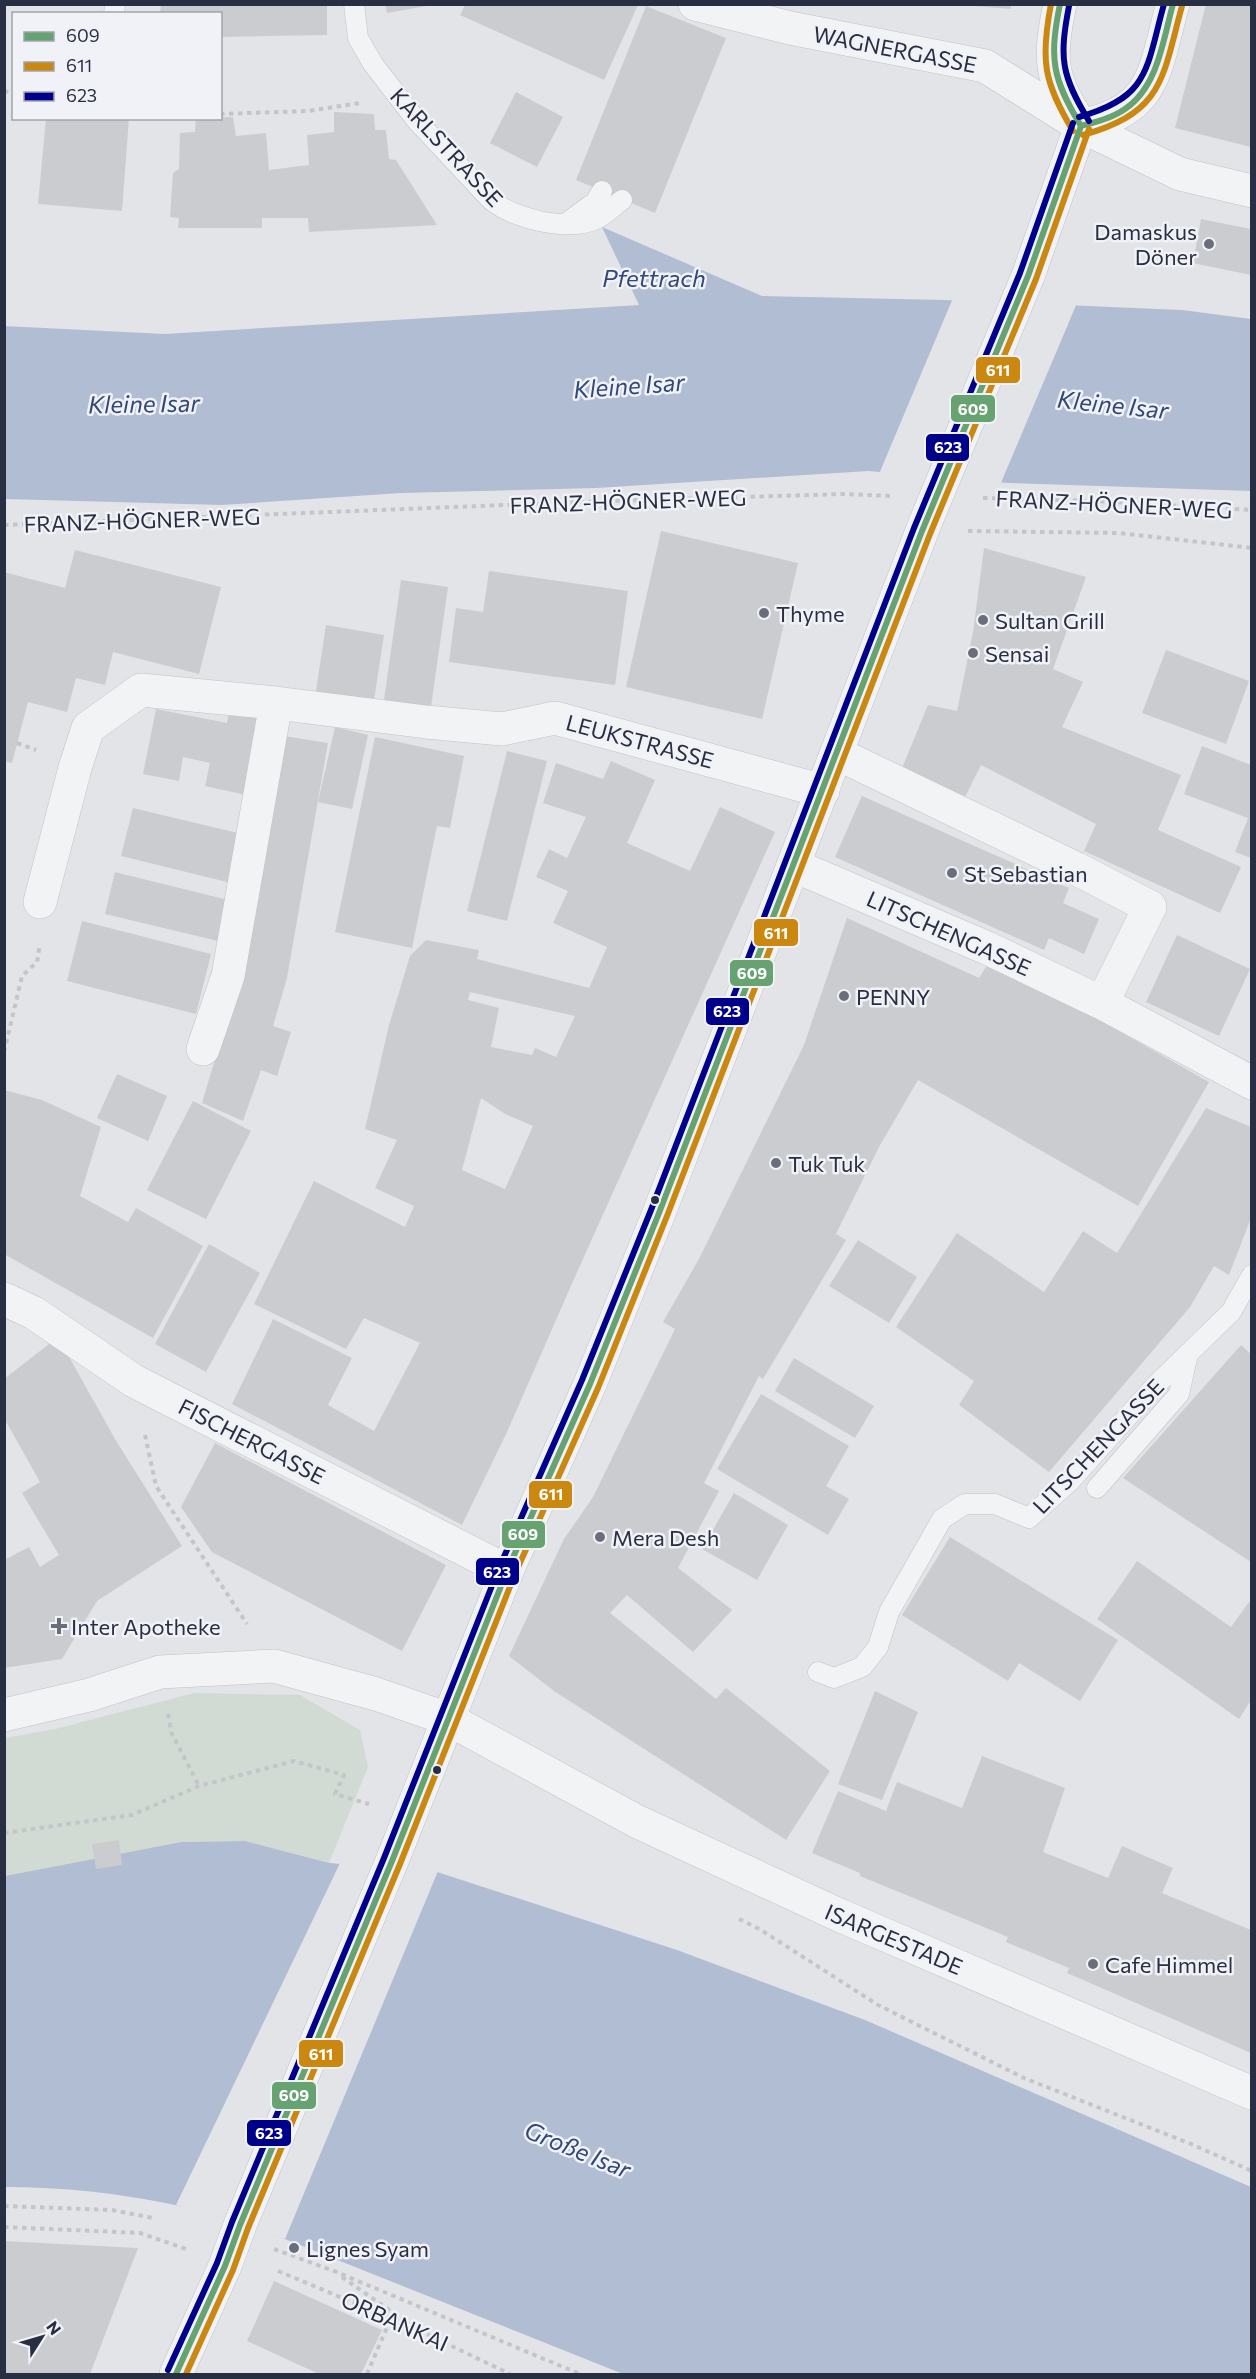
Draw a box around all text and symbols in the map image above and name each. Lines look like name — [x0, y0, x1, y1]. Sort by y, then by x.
legend — [12, 12, 222, 120]
street label: WAGNERGASSE — [811, 20, 979, 78]
text: 609 — [66, 24, 100, 46]
text: 611 — [66, 54, 92, 76]
street label: KARLSTRASSE — [385, 82, 509, 212]
text: 623 — [66, 84, 97, 106]
place label: Damaskus Döner — [1094, 218, 1197, 270]
marker: Damaskus Döner — [1202, 237, 1216, 251]
water label: Pfettrach — [602, 263, 706, 292]
line badge: 611 — [975, 356, 1021, 384]
text: 611 — [986, 360, 1010, 379]
water label: Kleine Isar — [572, 367, 687, 403]
water label: Kleine Isar — [1056, 384, 1172, 424]
water label: Kleine Isar — [88, 388, 202, 418]
line badge: 609 — [950, 394, 996, 423]
text: 609 — [958, 399, 988, 418]
line badge: 623 — [925, 433, 970, 462]
text: 623 — [934, 437, 962, 456]
street label: FRANZ-HÖGNER-WEG — [509, 483, 747, 519]
street label: FRANZ-HÖGNER-WEG — [995, 484, 1233, 524]
street label: FRANZ-HÖGNER-WEG — [23, 502, 261, 538]
place label: Thyme — [776, 600, 845, 627]
marker: Thyme — [757, 606, 771, 620]
place label: Sultan Grill — [995, 607, 1105, 634]
marker: Sultan Grill — [976, 613, 990, 627]
place label: Sensai — [985, 640, 1049, 667]
marker: Sensai — [966, 646, 980, 660]
street label: LEUKSTRASSE — [563, 708, 717, 774]
place label: St Sebastian — [964, 860, 1088, 887]
marker: St Sebastian — [945, 866, 959, 880]
street label: LITSCHENGASSE — [863, 885, 1035, 981]
line badge: 611 — [753, 918, 799, 947]
text: 611 — [764, 923, 788, 942]
line badge: 609 — [729, 959, 774, 987]
text: 609 — [737, 963, 767, 982]
place label: PENNY — [856, 983, 930, 1010]
marker: PENNY — [837, 989, 851, 1003]
line badge: 623 — [705, 997, 750, 1026]
text: 623 — [713, 1001, 741, 1020]
place label: Tuk Tuk — [788, 1150, 865, 1177]
marker: Tuk Tuk — [769, 1156, 783, 1170]
unlabelled marker — [649, 1194, 661, 1206]
street label: LITSCHENGASSE — [1027, 1373, 1169, 1519]
street label: FISCHERGASSE — [174, 1392, 330, 1490]
line badge: 611 — [528, 1480, 573, 1509]
text: 611 — [539, 1484, 563, 1503]
line badge: 609 — [501, 1520, 546, 1549]
text: 609 — [508, 1524, 538, 1543]
place label: Mera Desh — [612, 1524, 719, 1551]
marker: Mera Desh — [593, 1530, 607, 1544]
line badge: 623 — [475, 1557, 520, 1586]
text: 623 — [483, 1562, 511, 1581]
place label: Inter Apotheke — [71, 1613, 221, 1640]
marker: Inter Apotheke — [52, 1619, 66, 1633]
unlabelled marker — [431, 1764, 443, 1776]
street label: ISARGESTADE — [821, 1898, 967, 1980]
place label: Cafe Himmel — [1105, 1951, 1233, 1978]
marker: Cafe Himmel — [1086, 1957, 1100, 1971]
line badge: 611 — [298, 2039, 344, 2068]
text: 611 — [309, 2044, 333, 2063]
line badge: 609 — [271, 2081, 317, 2110]
text: 609 — [279, 2085, 309, 2104]
water label: Große Isar — [521, 2115, 637, 2184]
line badge: 623 — [246, 2119, 292, 2147]
text: 623 — [255, 2123, 283, 2142]
place label: Lignes Syam — [306, 2235, 429, 2262]
marker: Lignes Syam — [287, 2241, 301, 2255]
street label: ORBANKAI — [337, 2285, 453, 2357]
north arrow — [12, 2307, 72, 2367]
text: N — [43, 2317, 66, 2338]

